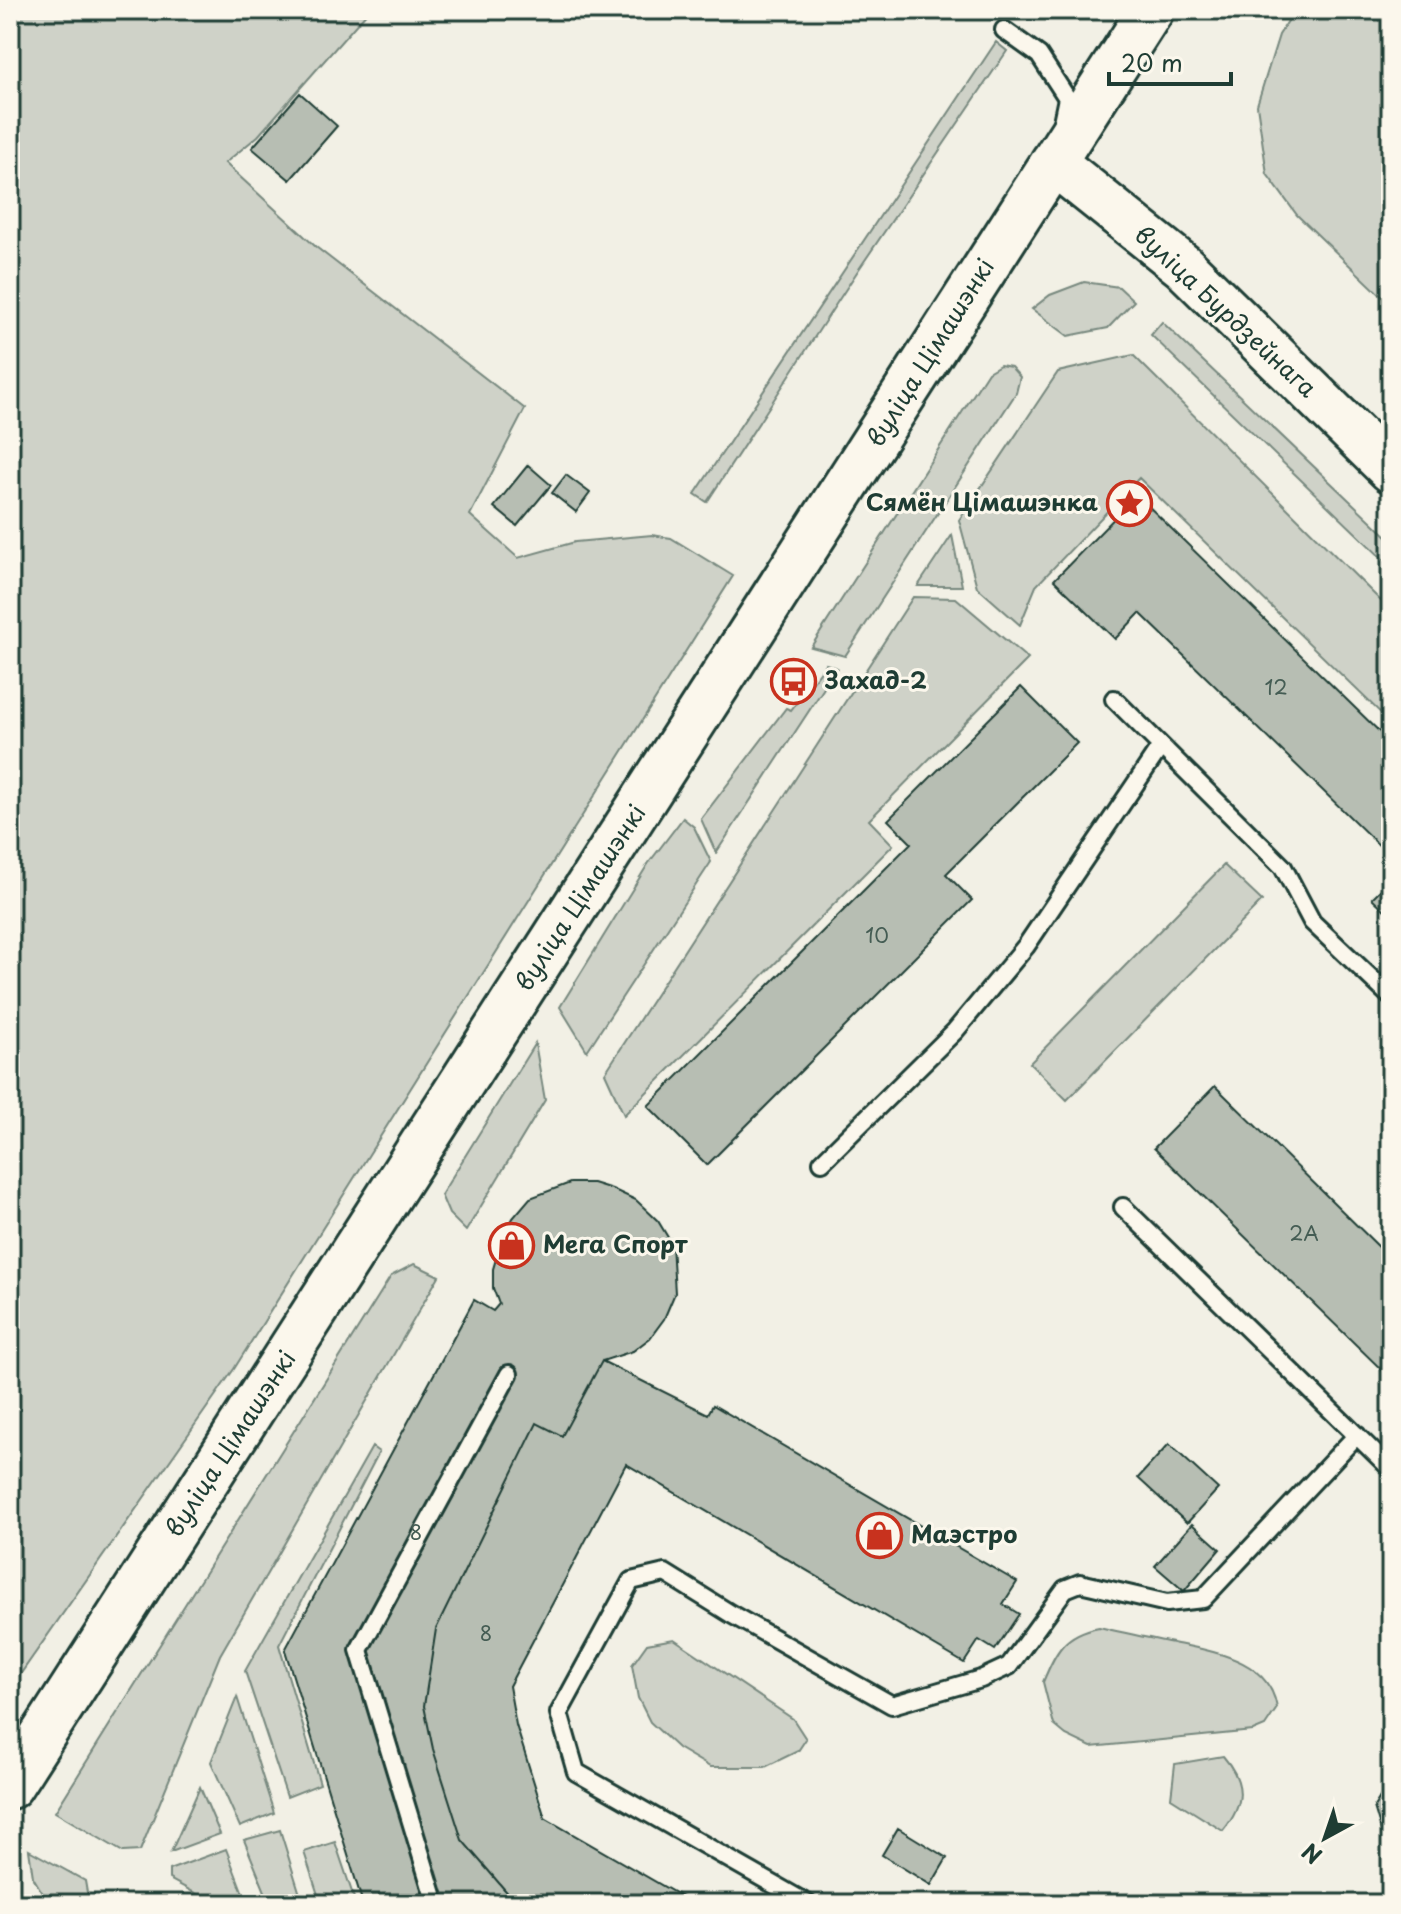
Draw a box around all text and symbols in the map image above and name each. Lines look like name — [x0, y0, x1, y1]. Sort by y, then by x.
scale bar — [1109, 36, 1231, 86]
text: 20 m — [1121, 44, 1183, 80]
street label: вуліца Бурдзейнага — [1127, 216, 1326, 405]
street label: вуліца Цімашэнкі — [857, 251, 1002, 453]
place icon: Сямён Цімашэнка — [1105, 479, 1153, 527]
place label: Сямён Цімашэнка — [866, 483, 1099, 519]
bus stop icon: Захад-2 — [770, 657, 818, 705]
place label: Захад-2 — [824, 661, 927, 697]
house number: 12 — [1264, 672, 1288, 702]
street label: вуліца Цімашэнкі — [505, 796, 653, 997]
house number: 10 — [865, 920, 889, 950]
house number: 2А — [1289, 1218, 1319, 1248]
shop icon: Мега Спорт — [488, 1221, 536, 1269]
place label: Мега Спорт — [543, 1225, 688, 1261]
street label: вуліца Цімашэнкі — [155, 1342, 303, 1543]
shop icon: Маэстро — [856, 1511, 904, 1559]
place label: Маэстро — [911, 1515, 1017, 1551]
house number: 8 — [410, 1517, 422, 1547]
house number: 8 — [480, 1618, 492, 1648]
north arrow — [1285, 1798, 1365, 1878]
text: N — [1294, 1836, 1328, 1873]

